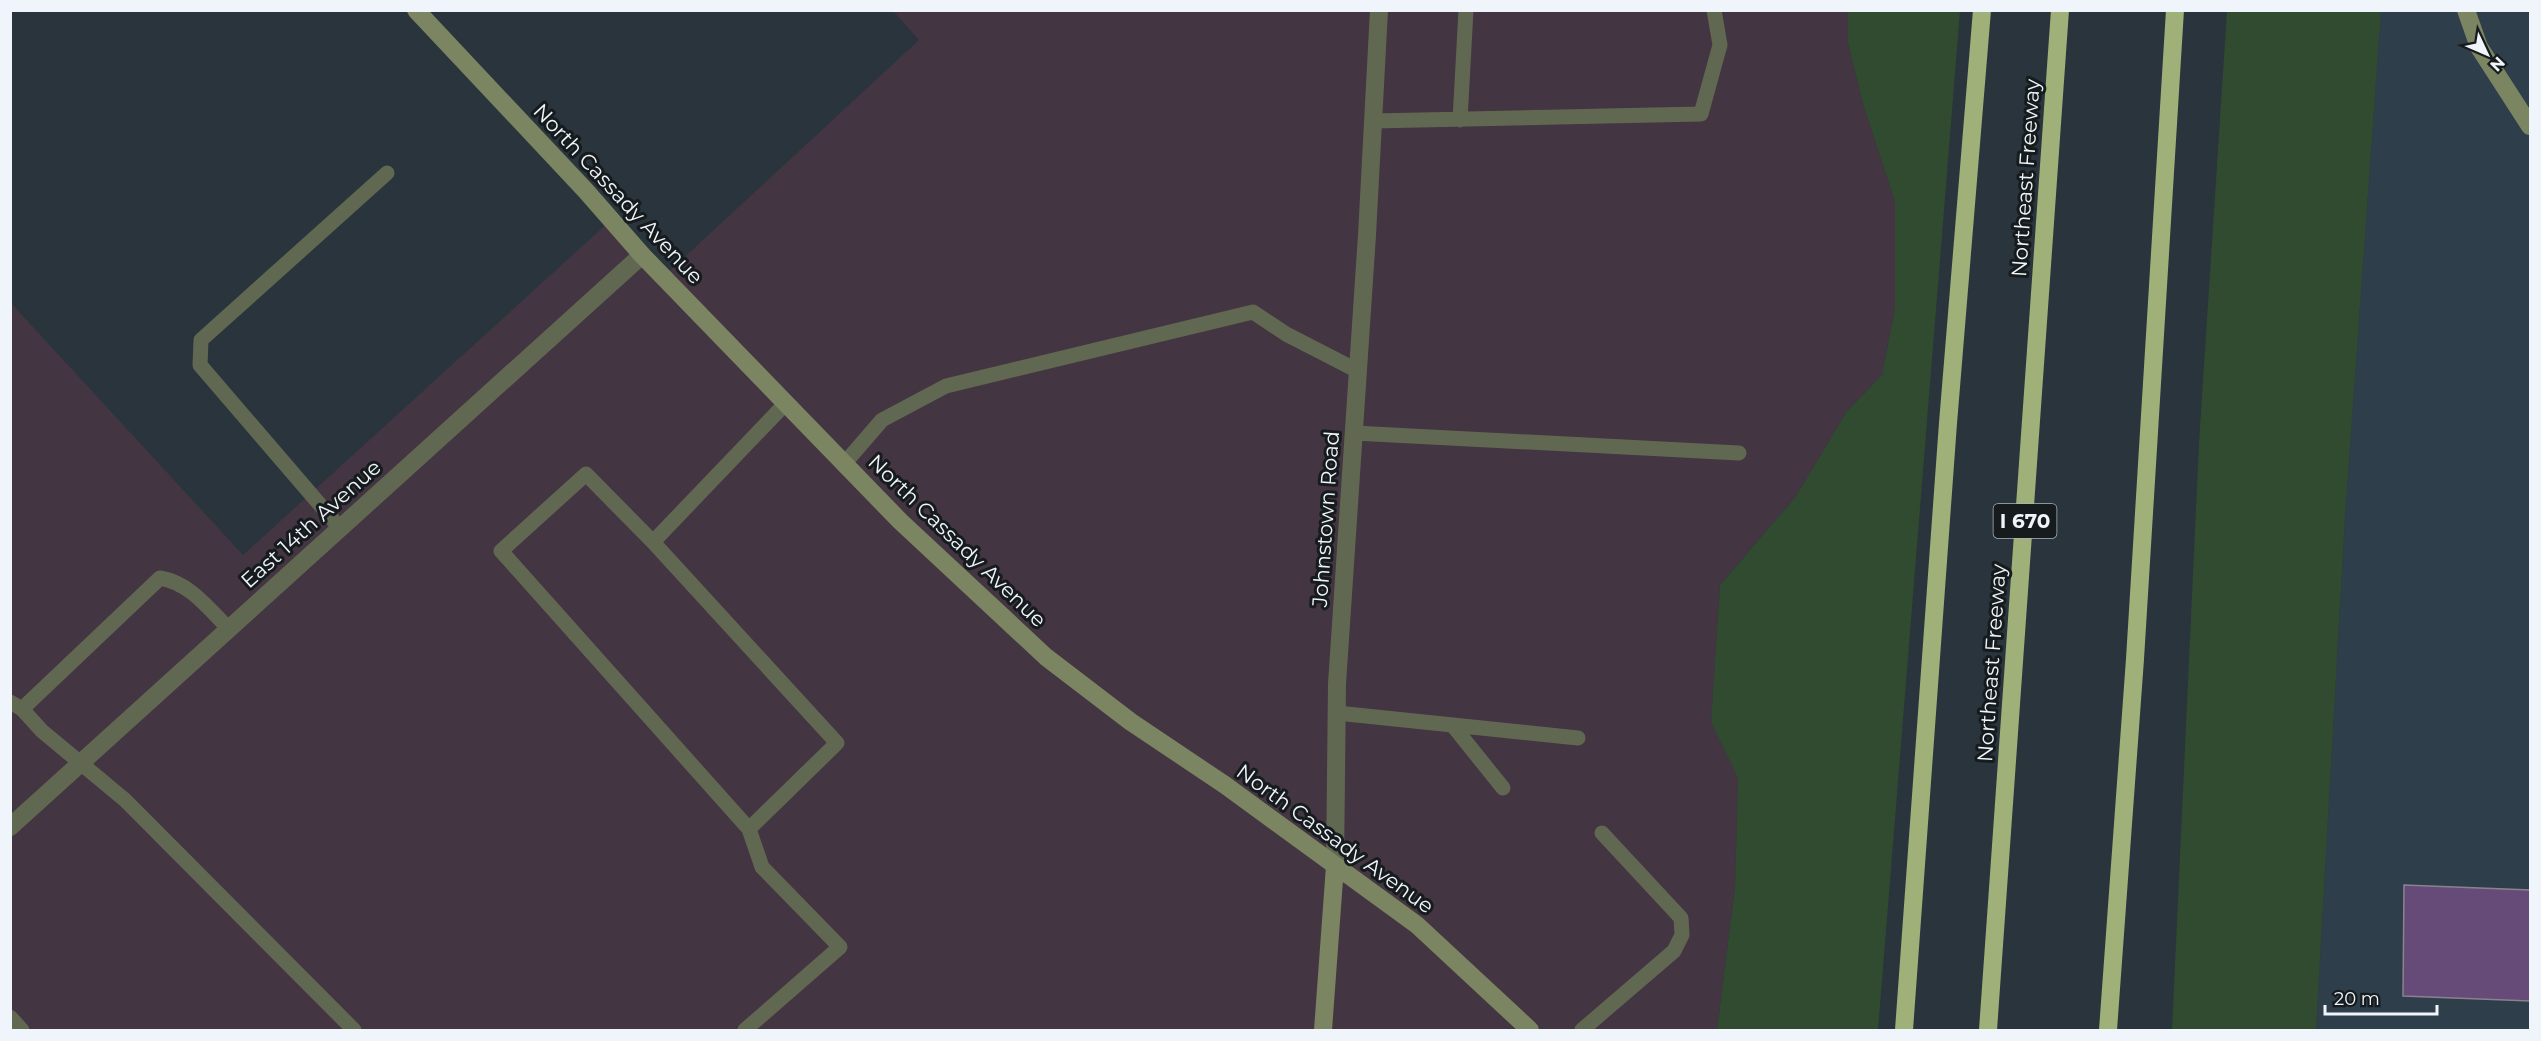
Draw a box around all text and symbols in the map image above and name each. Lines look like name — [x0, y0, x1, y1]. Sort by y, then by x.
north arrow — [2457, 24, 2517, 84]
text: N — [2486, 53, 2509, 75]
street label: Northeast Freeway — [2006, 77, 2045, 278]
street label: North Cassady Avenue — [528, 98, 708, 289]
street label: Johnstown Road — [1307, 430, 1344, 609]
street label: North Cassady Avenue — [863, 449, 1051, 632]
street label: East 14th Avenue — [236, 454, 386, 593]
road number: I 670 — [1994, 504, 2056, 538]
street label: Northeast Freeway — [1972, 562, 2011, 763]
street label: North Cassady Avenue — [1232, 759, 1439, 919]
scale bar — [2325, 978, 2438, 1016]
text: 20 m — [2334, 988, 2380, 1010]

